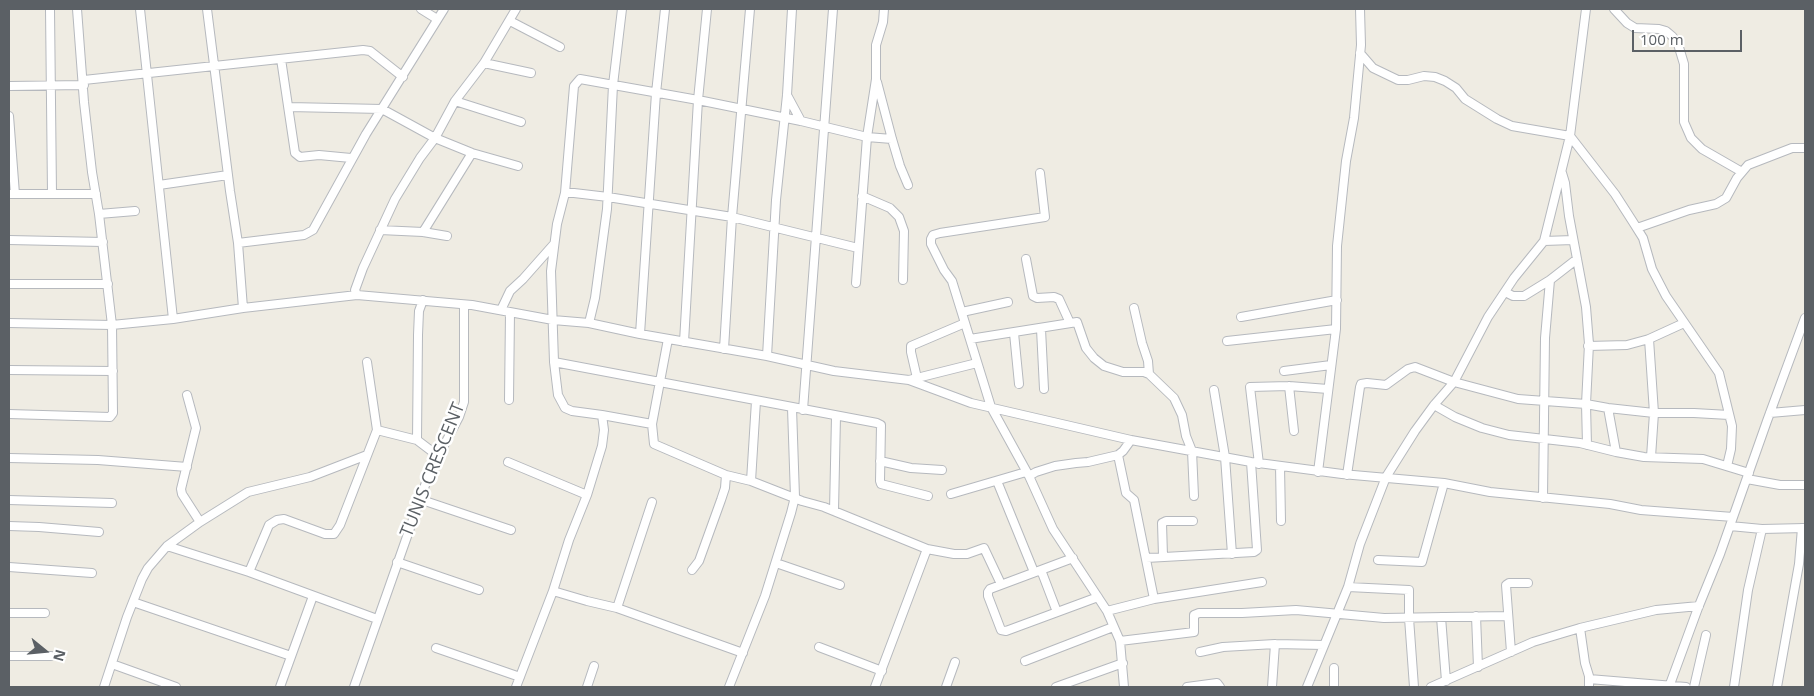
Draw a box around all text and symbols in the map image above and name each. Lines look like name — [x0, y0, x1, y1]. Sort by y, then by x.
scale bar — [1634, 20, 1744, 52]
text: 100 m — [1640, 29, 1684, 49]
street label: TUNIS CRESCENT — [396, 400, 470, 540]
north arrow — [20, 626, 70, 676]
text: N — [49, 647, 71, 664]

